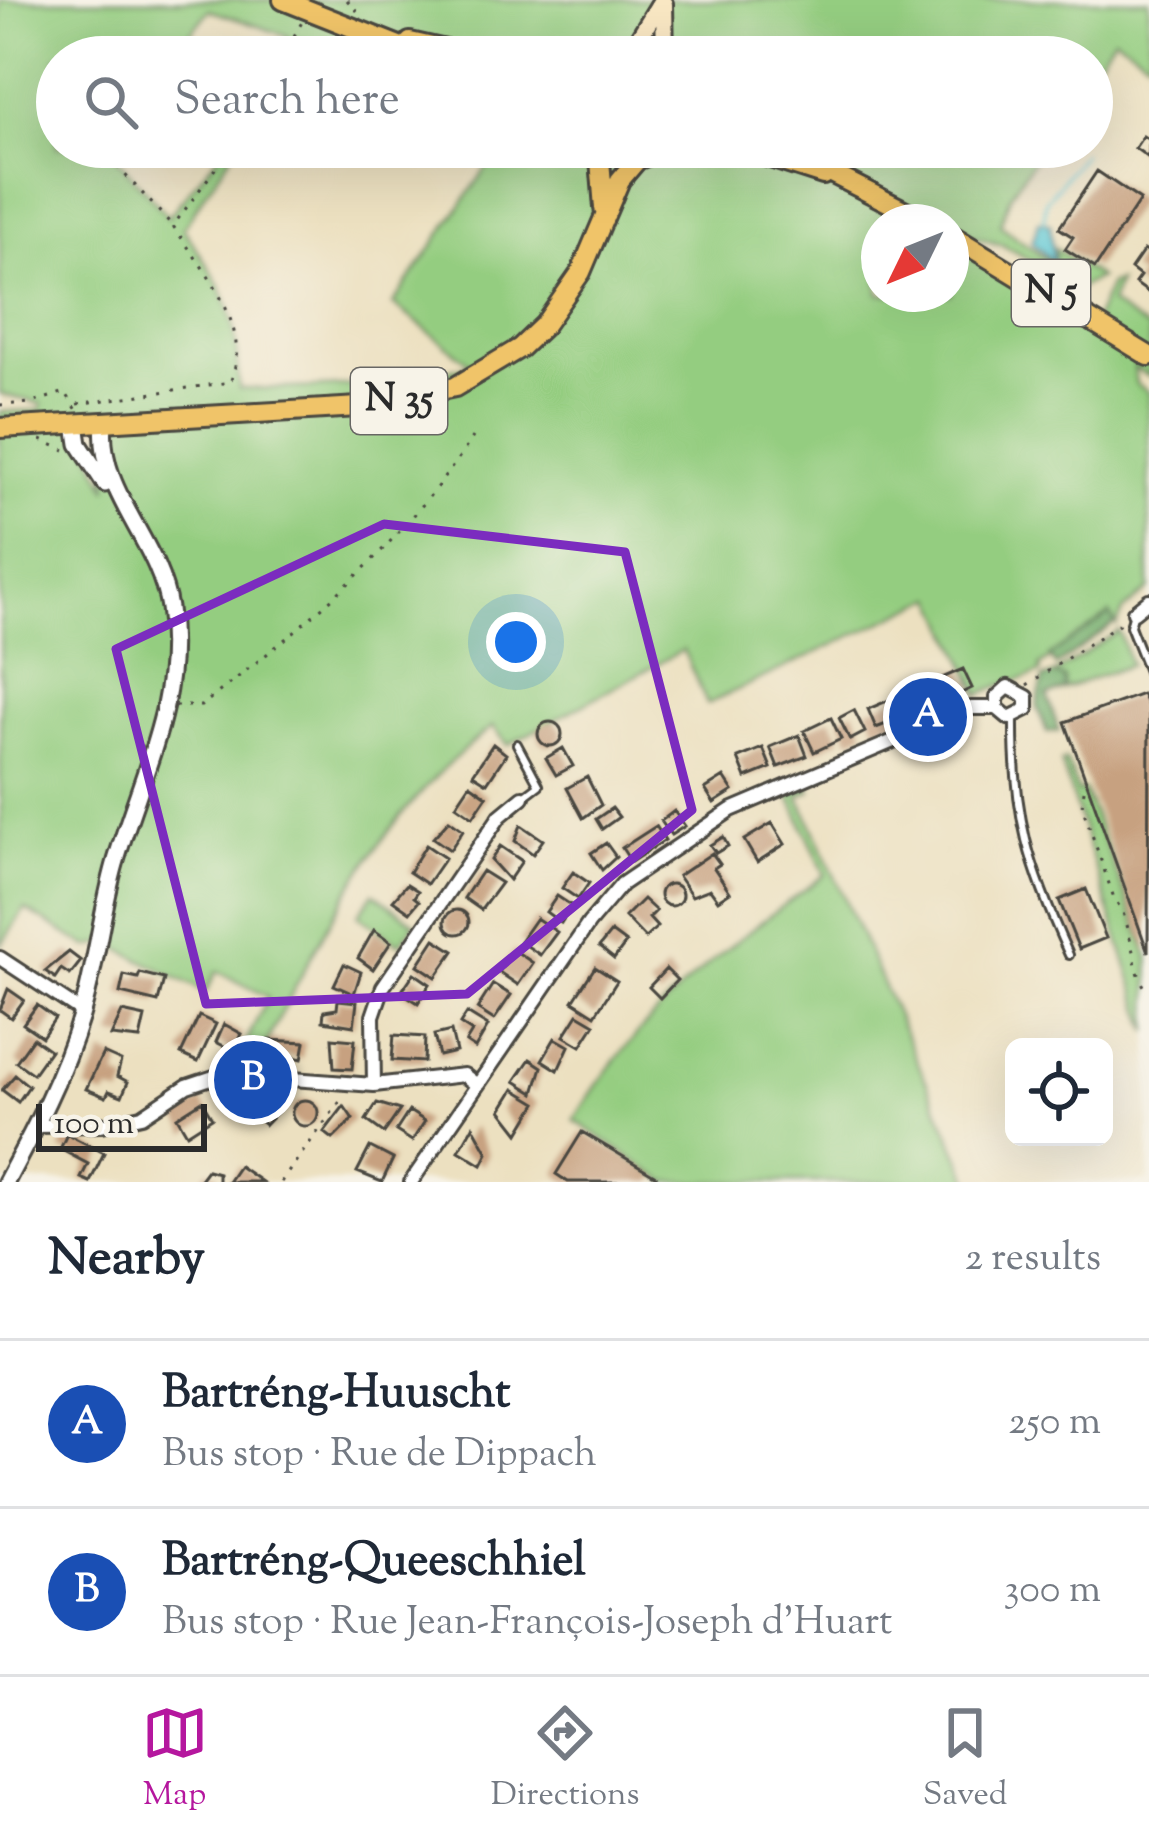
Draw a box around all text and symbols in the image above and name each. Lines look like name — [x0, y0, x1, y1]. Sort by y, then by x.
search box — [36, 36, 1113, 168]
icon: search — [78, 69, 144, 135]
text: Search here — [174, 70, 400, 135]
north arrow — [861, 204, 969, 312]
road number: N 5 — [1012, 260, 1090, 326]
road number: N 35 — [351, 368, 447, 434]
your location — [486, 612, 546, 672]
pin: A — [889, 672, 967, 762]
pin: B — [214, 1035, 292, 1125]
map controls — [1005, 1038, 1113, 1146]
button: locate — [1005, 1038, 1113, 1146]
scale bar — [36, 1098, 207, 1151]
text: 100 m — [54, 1101, 134, 1149]
text: Nearby — [48, 1224, 205, 1297]
text: 2 results — [965, 1232, 1101, 1288]
text: Bartréng-Huuscht — [162, 1363, 510, 1428]
text: A — [71, 1396, 103, 1452]
text: 250 m — [1008, 1396, 1101, 1452]
text: Bus stop · Rue de Dippach — [162, 1428, 597, 1484]
text: Bartréng-Queeschhiel — [162, 1531, 586, 1596]
text: B — [75, 1564, 99, 1620]
text: 300 m — [1004, 1564, 1101, 1620]
text: Bus stop · Rue Jean-François-Joseph d'Huart — [162, 1596, 892, 1652]
tab: Map — [142, 1700, 208, 1820]
tab: Directions — [491, 1700, 640, 1820]
tab: Saved — [923, 1700, 1007, 1820]

